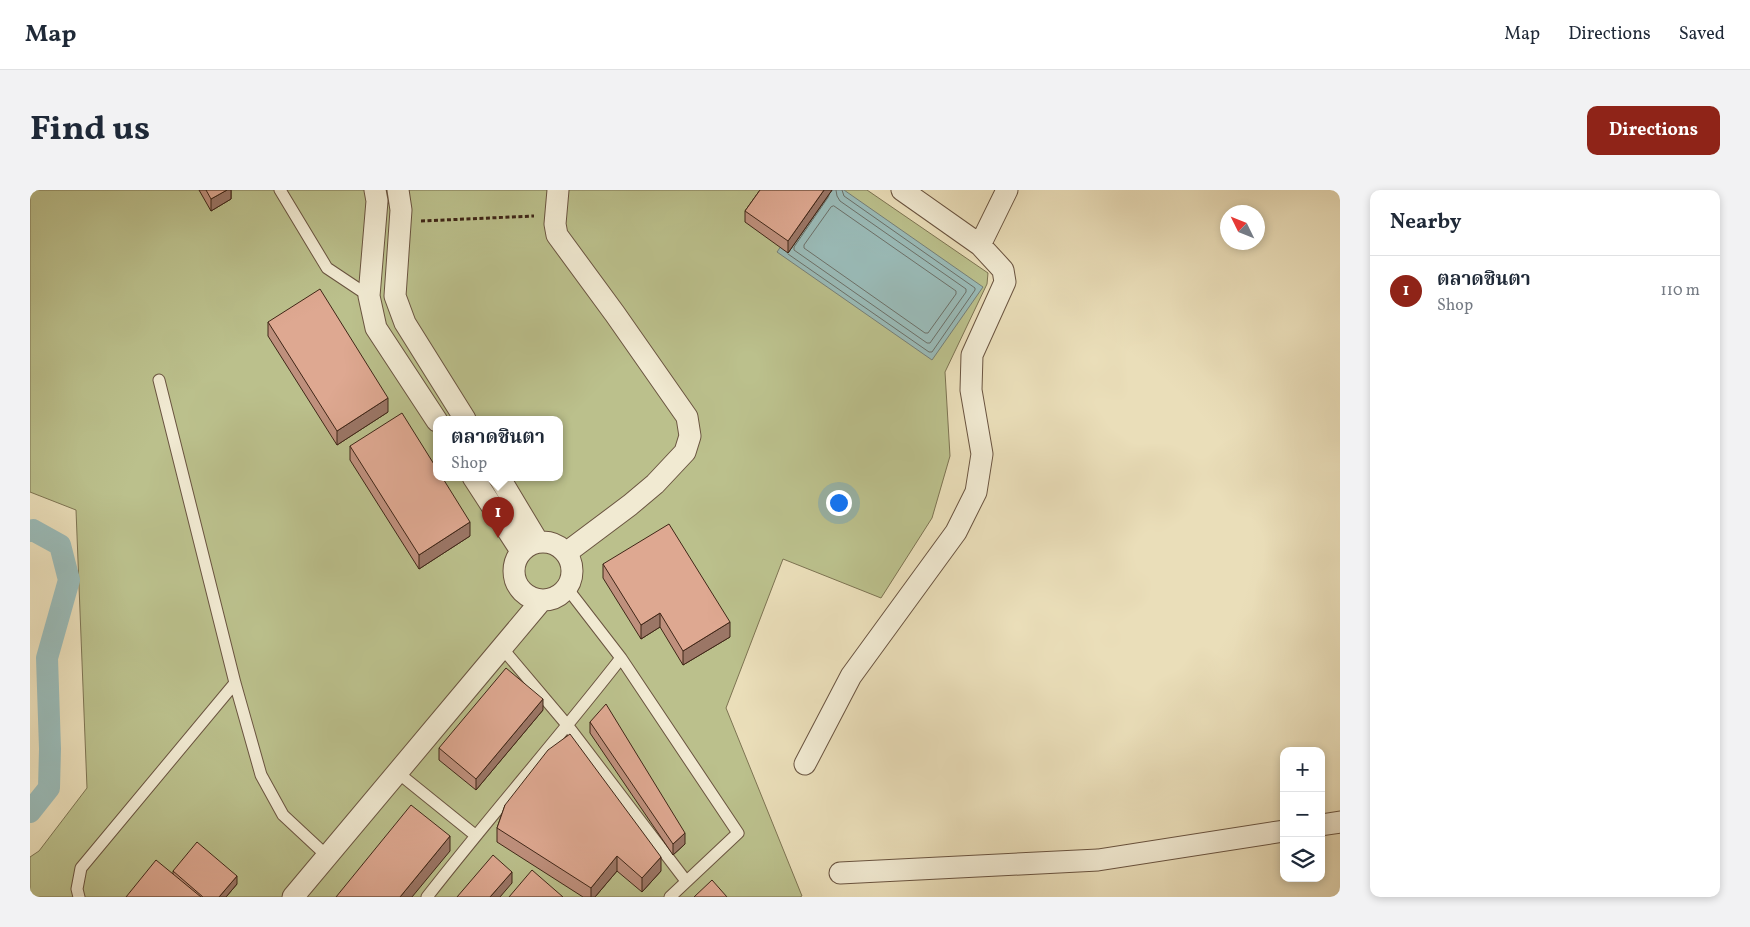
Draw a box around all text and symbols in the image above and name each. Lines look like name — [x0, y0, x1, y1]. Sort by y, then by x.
text: Map — [25, 18, 76, 52]
text: Map — [1504, 22, 1540, 47]
text: Directions — [1568, 22, 1651, 47]
text: Saved — [1679, 22, 1725, 47]
text: Find us — [30, 106, 150, 154]
button: Directions — [1587, 106, 1720, 155]
north arrow — [1220, 205, 1265, 250]
text: Nearby — [1390, 208, 1461, 237]
text: ตลาดชินตา — [1437, 267, 1531, 293]
text: 1 — [1403, 280, 1409, 302]
text: 110 m — [1661, 280, 1700, 302]
text: Shop — [1437, 295, 1473, 317]
popup — [433, 416, 563, 481]
text: ตลาดชินตา — [451, 425, 545, 451]
text: Shop — [451, 453, 487, 475]
your location — [826, 490, 852, 516]
pin: 1 — [482, 497, 514, 538]
map controls — [1280, 747, 1325, 882]
button: + — [1280, 747, 1325, 792]
button: − — [1280, 792, 1325, 837]
button: layers — [1280, 837, 1325, 882]

